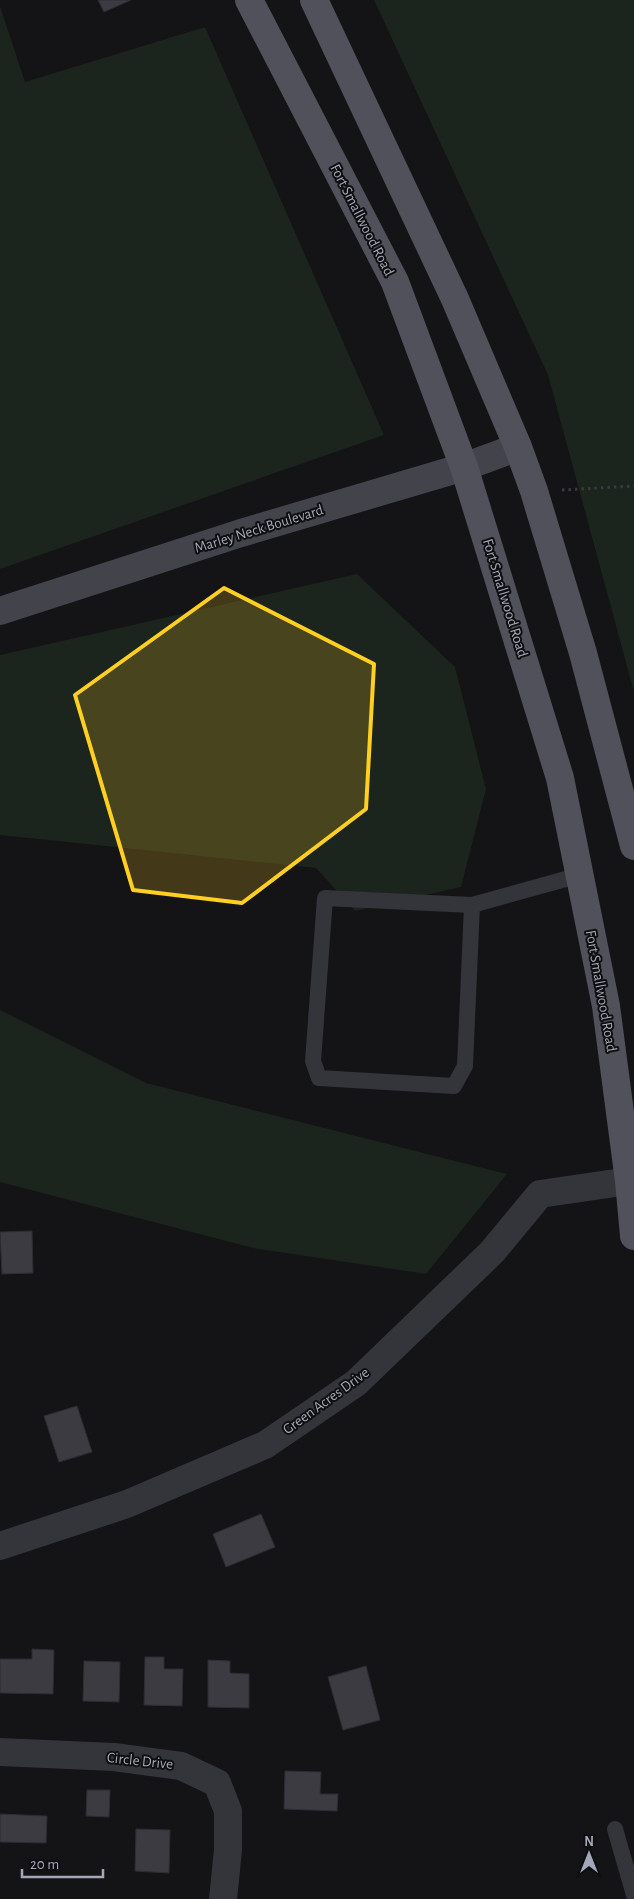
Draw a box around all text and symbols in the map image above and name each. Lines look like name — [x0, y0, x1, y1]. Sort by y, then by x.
street label: Fort Smallwood Road — [327, 162, 397, 279]
street label: Marley Neck Boulevard — [193, 502, 325, 556]
street label: Fort Smallwood Road — [480, 537, 530, 659]
street label: Fort Smallwood Road — [583, 929, 619, 1053]
street label: Green Acres Drive — [280, 1365, 372, 1437]
street label: Circle Drive — [106, 1750, 174, 1772]
north arrow — [564, 1829, 614, 1879]
text: N — [584, 1835, 594, 1849]
scale bar — [22, 1846, 104, 1878]
text: 20 m — [30, 1857, 59, 1872]

